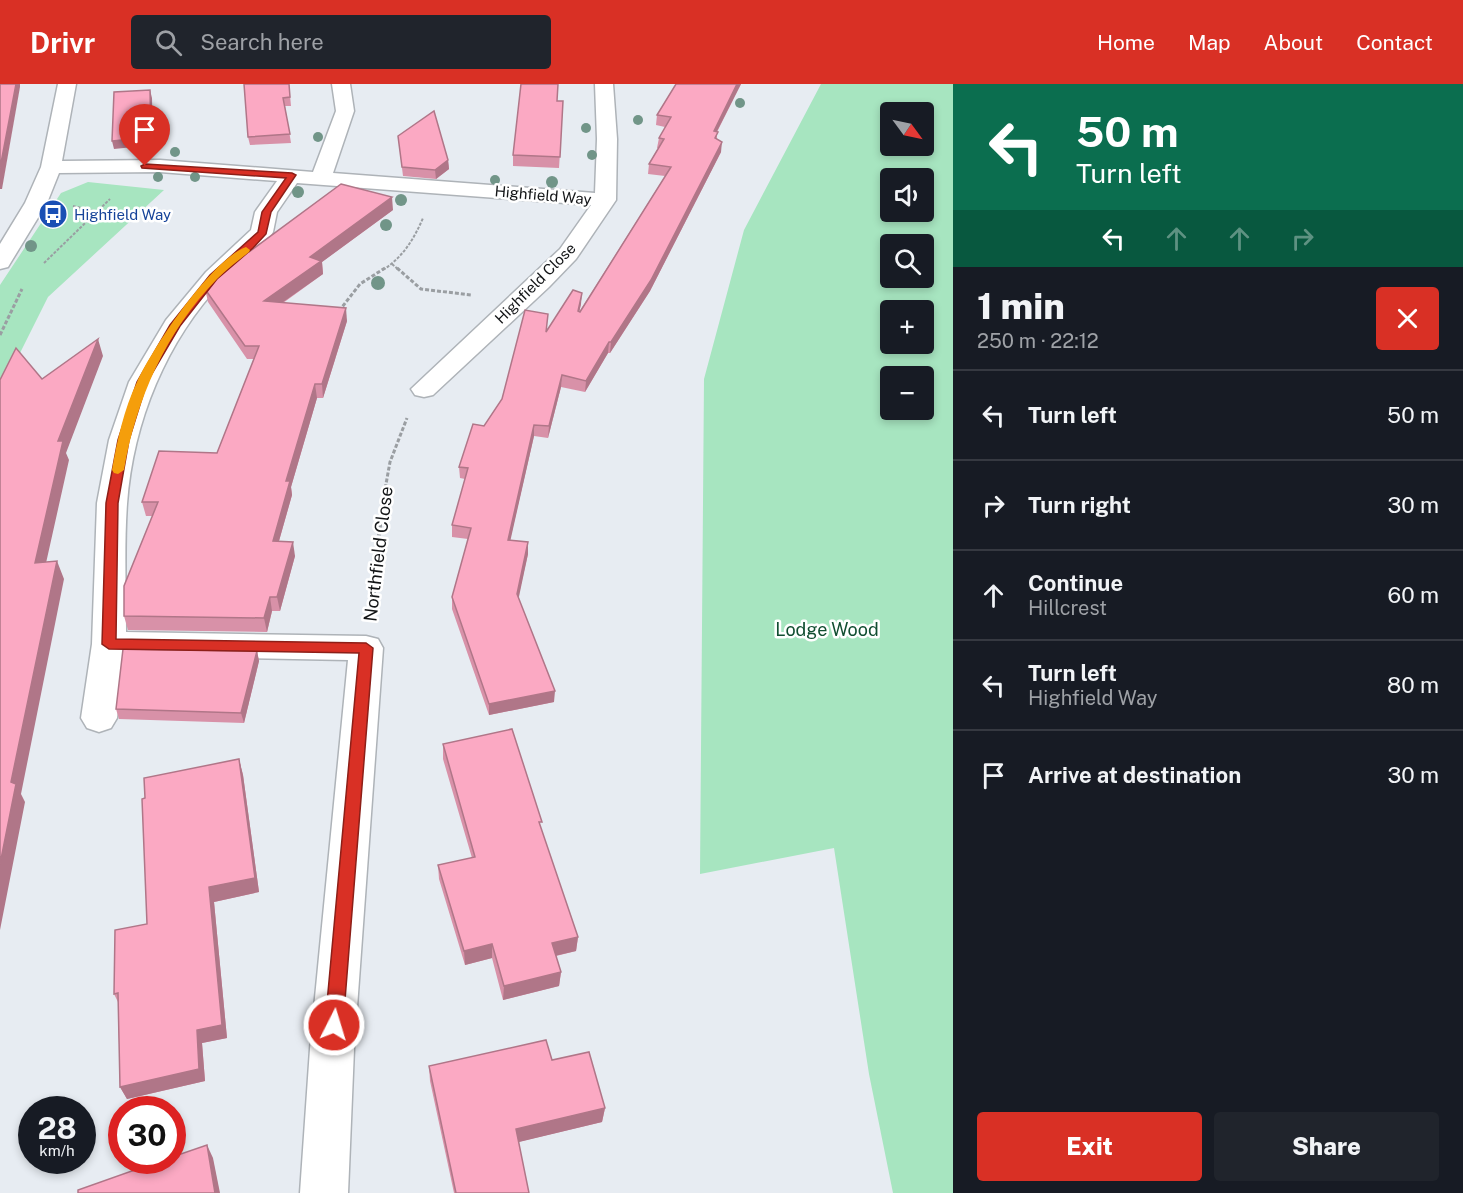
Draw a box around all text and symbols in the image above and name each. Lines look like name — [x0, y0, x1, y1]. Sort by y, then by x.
search box — [131, 15, 551, 69]
text: Drivr — [30, 26, 95, 59]
icon: search — [152, 26, 185, 59]
text: Search here — [200, 29, 324, 55]
text: Home — [1097, 30, 1155, 55]
text: Map — [1188, 30, 1231, 55]
text: About — [1264, 30, 1323, 55]
text: Contact — [1356, 30, 1433, 55]
north arrow — [880, 102, 934, 156]
map controls — [880, 102, 934, 420]
pin — [119, 104, 170, 166]
text: 50 m — [1076, 107, 1179, 156]
icon: left — [977, 108, 1055, 186]
icon: arrive — [128, 113, 161, 146]
text: Turn left — [1076, 157, 1182, 189]
button: sound — [880, 168, 934, 222]
street label: Highfield Way — [494, 182, 592, 208]
bus stop icon: Highfield Way — [37, 198, 69, 230]
place label: Highfield Way — [74, 206, 171, 223]
icon: left — [1097, 222, 1130, 255]
icon: ahead — [1160, 222, 1193, 255]
icon: ahead — [1223, 222, 1256, 255]
icon: right — [1286, 222, 1319, 255]
button: search — [880, 234, 934, 288]
street label: Highfield Close — [491, 239, 579, 327]
text: 1 min — [977, 285, 1065, 327]
button: close — [1376, 287, 1439, 350]
button: + — [880, 300, 934, 354]
text: 250 m · 22:12 — [977, 329, 1099, 353]
button: − — [880, 366, 934, 420]
icon: left — [977, 399, 1010, 432]
text: Turn left — [1028, 402, 1117, 428]
text: 50 m — [1387, 402, 1439, 428]
street label: Northfield Close — [359, 485, 397, 623]
icon: right — [977, 489, 1010, 522]
text: Turn right — [1028, 492, 1131, 518]
text: 30 m — [1387, 492, 1439, 518]
text: Continue — [1028, 570, 1123, 596]
icon: ahead — [977, 579, 1010, 612]
text: 60 m — [1388, 582, 1439, 608]
text: Hillcrest — [1028, 596, 1107, 620]
park label: Lodge Wood — [775, 619, 879, 640]
text: Turn left — [1028, 660, 1117, 686]
icon: left — [977, 669, 1010, 702]
text: 80 m — [1387, 672, 1439, 698]
text: Highfield Way — [1028, 686, 1158, 710]
icon: arrive — [977, 759, 1010, 792]
text: Arrive at destination — [1028, 762, 1241, 788]
text: 30 m — [1387, 762, 1439, 788]
position arrow — [302, 993, 366, 1057]
speed limit sign: 30 — [108, 1096, 186, 1174]
text: 28 — [37, 1110, 77, 1146]
button: Exit — [977, 1112, 1202, 1181]
button: Share — [1214, 1112, 1439, 1181]
text: km/h — [39, 1142, 75, 1159]

